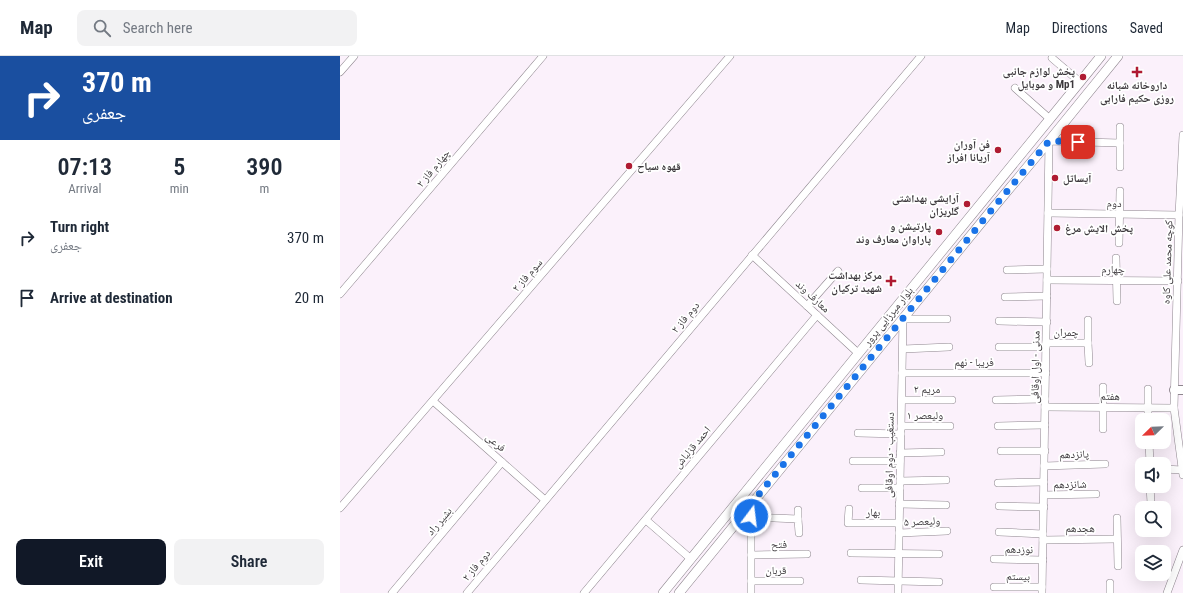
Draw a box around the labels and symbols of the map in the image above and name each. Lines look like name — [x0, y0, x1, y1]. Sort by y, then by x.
place label: پخش لوازم جانبی و موبایل Mp1 — [1003, 65, 1075, 92]
marker: داروخانه شبانه روزی حکیم فارابی — [1132, 67, 1142, 77]
marker: پخش لوازم جانبی و موبایل Mp1 — [1078, 72, 1088, 82]
place label: داروخانه شبانه روزی حکیم فارابی — [1100, 79, 1174, 106]
pin — [1061, 125, 1095, 159]
place label: فن آوران آریانا افراز — [947, 138, 990, 164]
marker: فن آوران آریانا افراز — [993, 145, 1003, 155]
street label: چهارم فاز ۲ — [414, 147, 453, 190]
place label: قهوه سیاح — [637, 160, 681, 174]
marker: قهوه سیاح — [624, 161, 634, 171]
place label: آیساتل — [1063, 172, 1091, 186]
marker: آیساتل — [1050, 173, 1060, 183]
place label: آرایشی بهداشتی گلریزان — [892, 192, 959, 219]
street label: دوم — [1106, 197, 1122, 210]
marker: آرایشی بهداشتی گلریزان — [962, 199, 972, 209]
street label: کوچه محمد علی کاوه — [1160, 219, 1175, 304]
place label: پارتیشن و پاراوان معارف وند — [856, 220, 931, 247]
place label: پخش الایش مرغ — [1065, 222, 1133, 236]
marker: پخش الایش مرغ — [1052, 223, 1062, 233]
marker: پارتیشن و پاراوان معارف وند — [934, 227, 944, 237]
street label: سوم فاز ۲ — [510, 256, 545, 294]
street label: چهارم — [1101, 263, 1125, 276]
place label: مرکز بهداشت شهید ترکیان — [828, 269, 882, 296]
marker: مرکز بهداشت شهید ترکیان — [885, 275, 897, 287]
street label: معارف وند — [793, 277, 832, 315]
street label: بلوار میرزایی پرور — [860, 284, 916, 349]
street label: دوم فاز ۲ — [669, 299, 702, 336]
street label: چمران — [1053, 326, 1079, 339]
street label: مدنی - اول اوقافی — [1028, 331, 1043, 404]
street label: فریبا - نهم — [954, 356, 994, 370]
street label: مریم ۲ — [914, 383, 940, 397]
street label: هفتم — [1100, 390, 1120, 404]
street label: ولیعصر ۱ — [907, 409, 943, 422]
street label: دستغیب - دوم اوقافی — [882, 411, 897, 498]
north arrow — [1135, 413, 1171, 449]
street label: احمد قزلباش — [671, 424, 714, 471]
street label: فرعی — [483, 430, 509, 455]
street label: پانزدهم — [1059, 447, 1089, 463]
street label: شانزدهم — [1053, 478, 1087, 492]
position arrow — [730, 495, 772, 537]
street label: بشیر راد — [424, 505, 455, 538]
street label: بهار — [865, 506, 880, 519]
street label: ولیعصر ۵ — [904, 514, 940, 529]
street label: هجدهم — [1065, 522, 1095, 536]
street label: فتح — [771, 538, 787, 551]
street label: نوزدهم — [1005, 543, 1033, 557]
street label: دوم فاز ۲ — [460, 547, 493, 584]
street label: قربان — [765, 564, 787, 577]
street label: بیستم — [1006, 570, 1030, 584]

